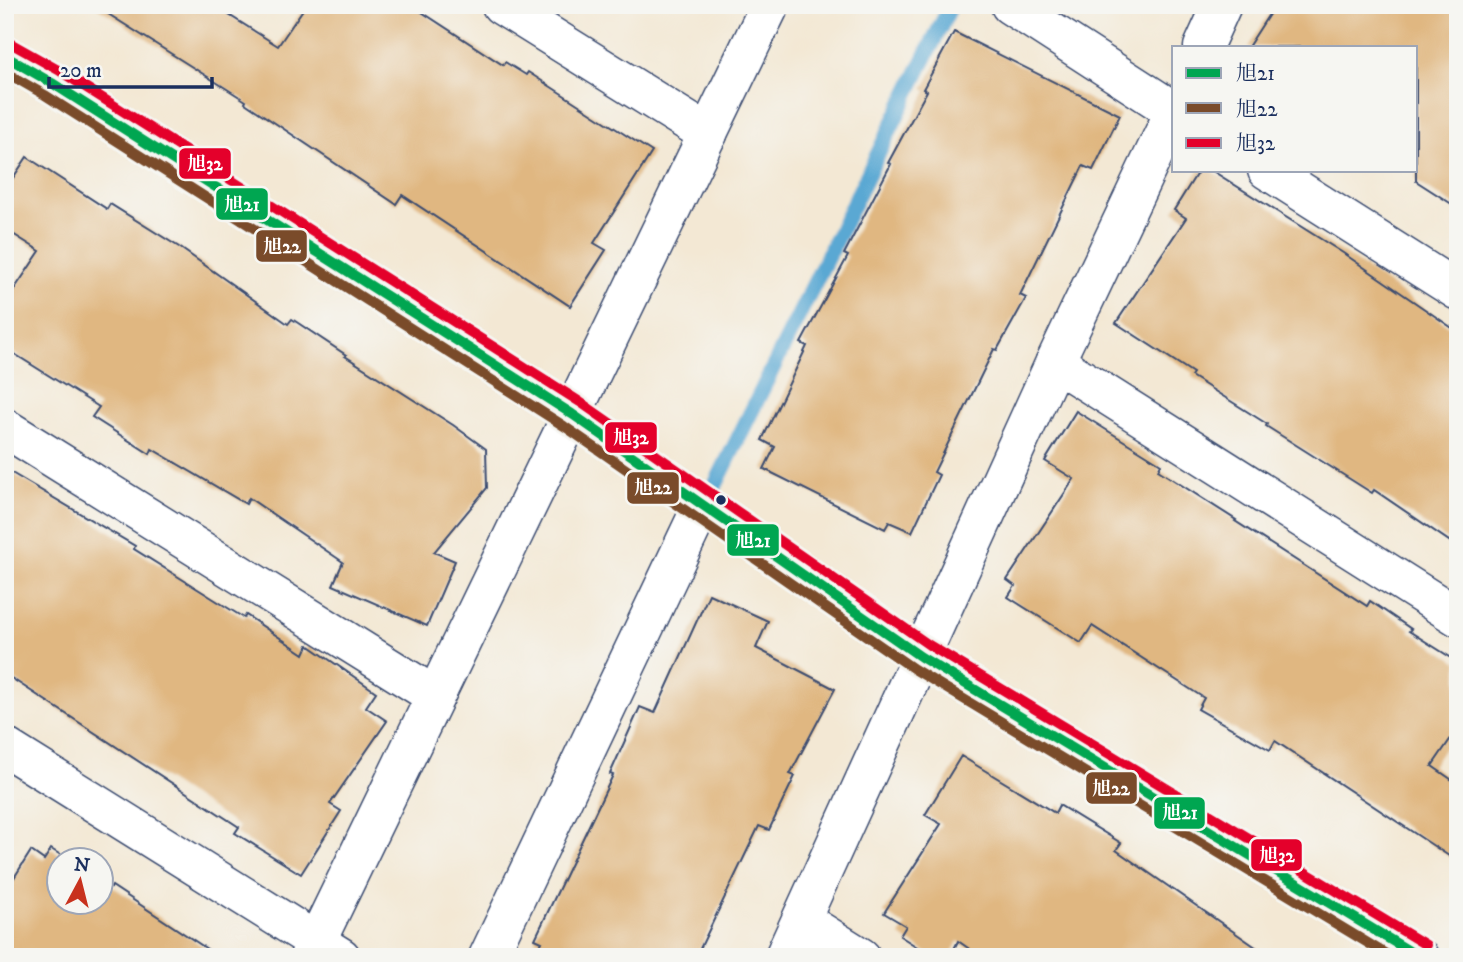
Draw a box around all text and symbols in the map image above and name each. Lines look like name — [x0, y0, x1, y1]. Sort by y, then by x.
scale bar — [49, 46, 212, 90]
legend — [1172, 46, 1418, 172]
text: 20 m — [60, 58, 102, 84]
text: 旭21 — [1236, 61, 1275, 87]
text: 旭22 — [1236, 97, 1278, 123]
text: 旭32 — [1236, 131, 1276, 157]
line badge: 旭32 — [178, 147, 232, 180]
text: 旭32 — [187, 153, 223, 176]
line badge: 旭21 — [215, 187, 269, 221]
text: 旭21 — [224, 194, 260, 217]
line badge: 旭22 — [255, 229, 308, 263]
text: 旭22 — [263, 236, 301, 259]
line badge: 旭32 — [604, 421, 658, 454]
text: 旭32 — [613, 427, 649, 450]
line badge: 旭22 — [626, 471, 680, 505]
text: 旭22 — [634, 477, 672, 500]
unlabelled marker — [714, 493, 728, 507]
line badge: 旭21 — [726, 523, 780, 557]
text: 旭21 — [735, 530, 771, 553]
line badge: 旭22 — [1085, 771, 1138, 805]
text: 旭22 — [1092, 778, 1130, 801]
line badge: 旭21 — [1153, 796, 1206, 830]
text: 旭21 — [1162, 802, 1198, 825]
line badge: 旭32 — [1250, 838, 1303, 872]
text: 旭32 — [1259, 845, 1295, 868]
north arrow — [46, 846, 116, 916]
text: N — [73, 853, 91, 878]

